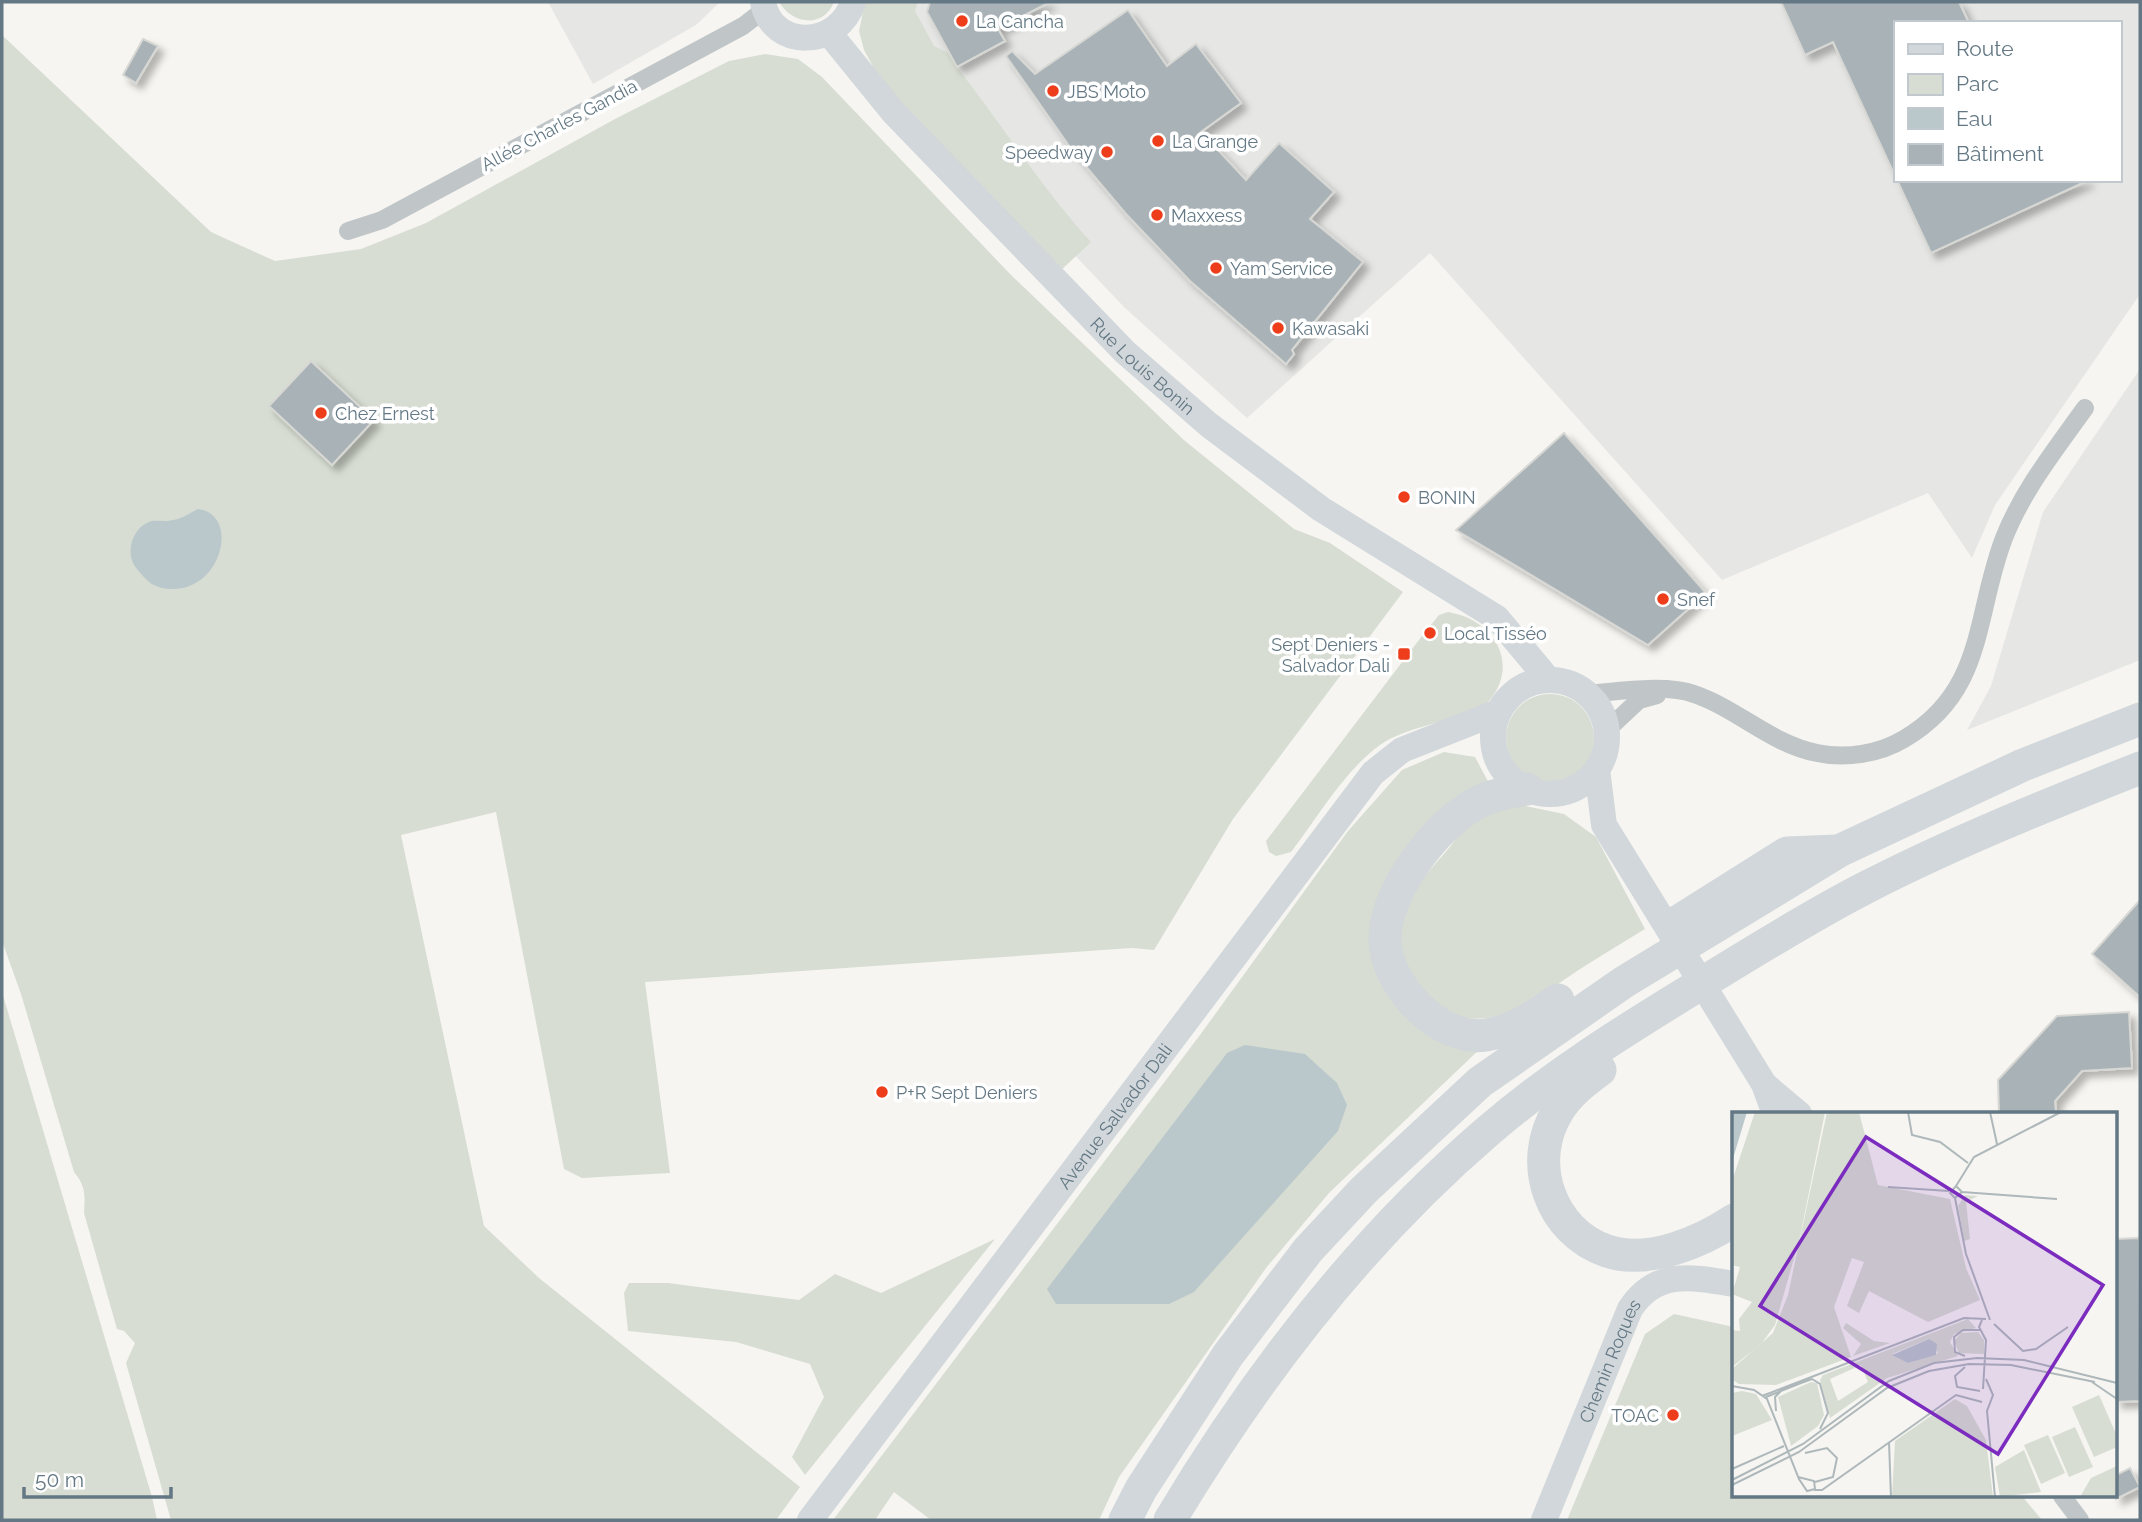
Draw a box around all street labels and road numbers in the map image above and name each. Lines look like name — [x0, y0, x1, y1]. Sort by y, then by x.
street label: Allée Charles Gandia — [477, 75, 641, 175]
street label: Rue Louis Bonin — [1087, 313, 1200, 419]
street label: Avenue Salvador Dali — [1053, 1039, 1176, 1193]
street label: Chemin Roques — [1574, 1294, 1645, 1426]

